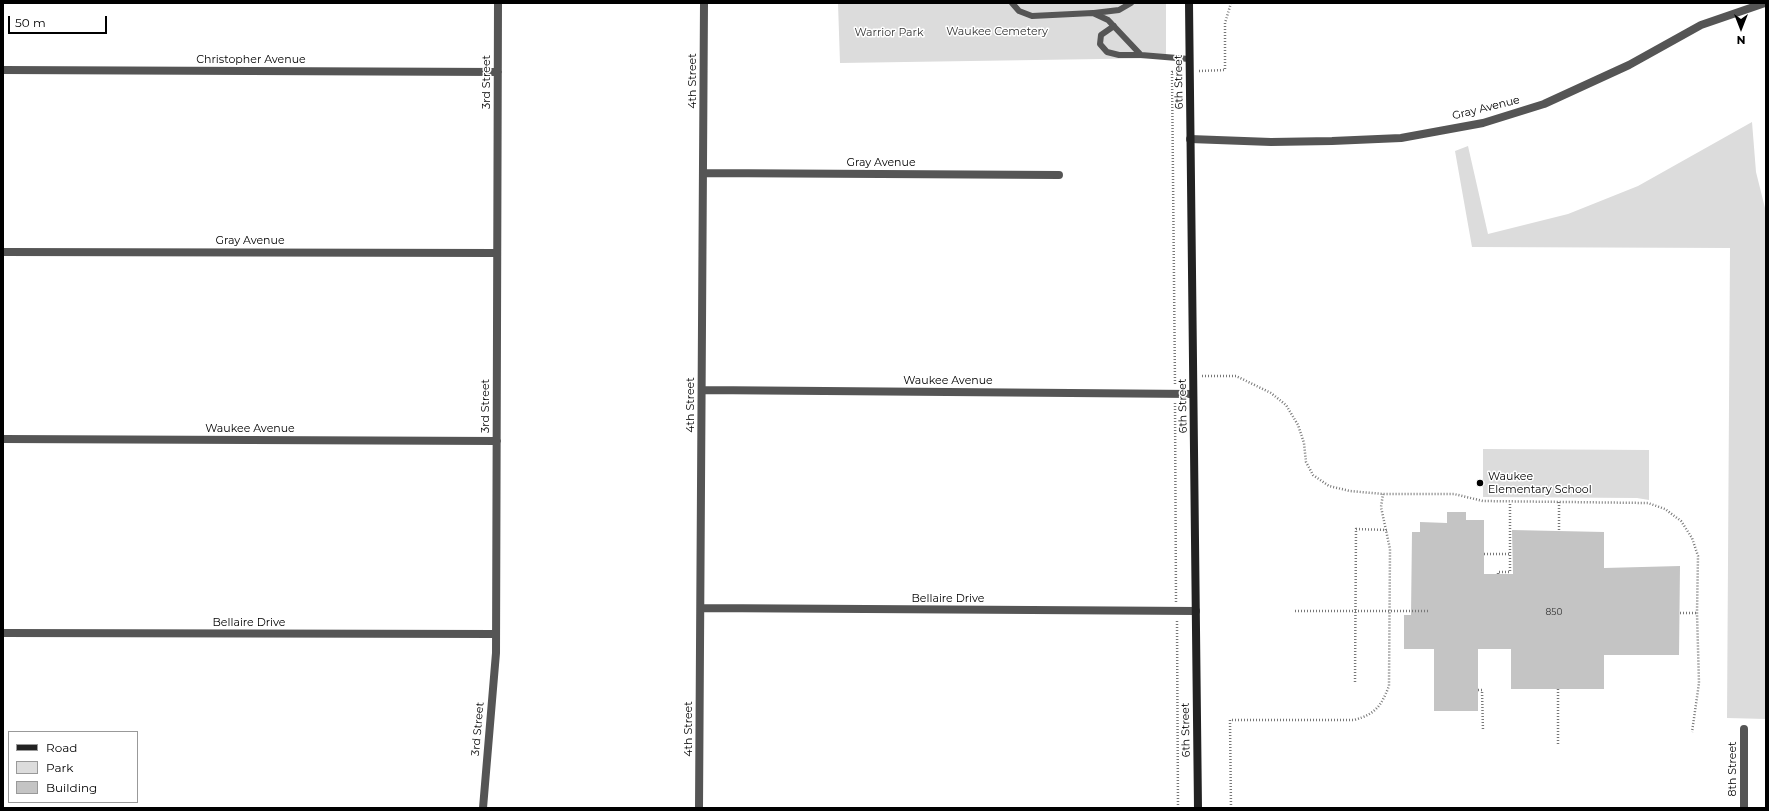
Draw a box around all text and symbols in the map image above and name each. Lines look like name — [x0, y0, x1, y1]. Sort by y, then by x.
scale bar — [10, 8, 109, 34]
north arrow — [1721, 8, 1761, 48]
text: 50 m — [15, 15, 46, 30]
park label: Waukee Cemetery — [946, 25, 1048, 39]
park label: Warrior Park — [854, 26, 924, 40]
text: N — [1737, 33, 1745, 47]
street label: Christopher Avenue — [196, 53, 306, 67]
street label: 4th Street — [686, 53, 700, 109]
street label: 3rd Street — [480, 55, 494, 109]
street label: 6th Street — [1172, 55, 1186, 109]
street label: Gray Avenue — [1451, 93, 1521, 123]
street label: Gray Avenue — [846, 156, 916, 170]
street label: Gray Avenue — [215, 234, 285, 248]
street label: Waukee Avenue — [903, 374, 993, 388]
street label: 4th Street — [684, 377, 698, 433]
street label: 3rd Street — [479, 379, 493, 433]
street label: 6th Street — [1176, 379, 1190, 433]
street label: Waukee Avenue — [205, 422, 295, 436]
place label: Waukee Elementary School — [1488, 470, 1592, 496]
marker: Waukee Elementary School — [1475, 478, 1485, 488]
street label: Bellaire Drive — [912, 592, 984, 606]
house number: 850 — [1546, 607, 1562, 617]
street label: Bellaire Drive — [213, 616, 285, 630]
street label: 3rd Street — [469, 701, 487, 757]
street label: 4th Street — [682, 701, 696, 757]
street label: 6th Street — [1179, 703, 1193, 757]
legend — [8, 731, 138, 803]
text: Road — [46, 740, 77, 755]
street label: 8th Street — [1726, 741, 1740, 797]
text: Park — [46, 760, 73, 775]
text: Building — [46, 780, 97, 795]

